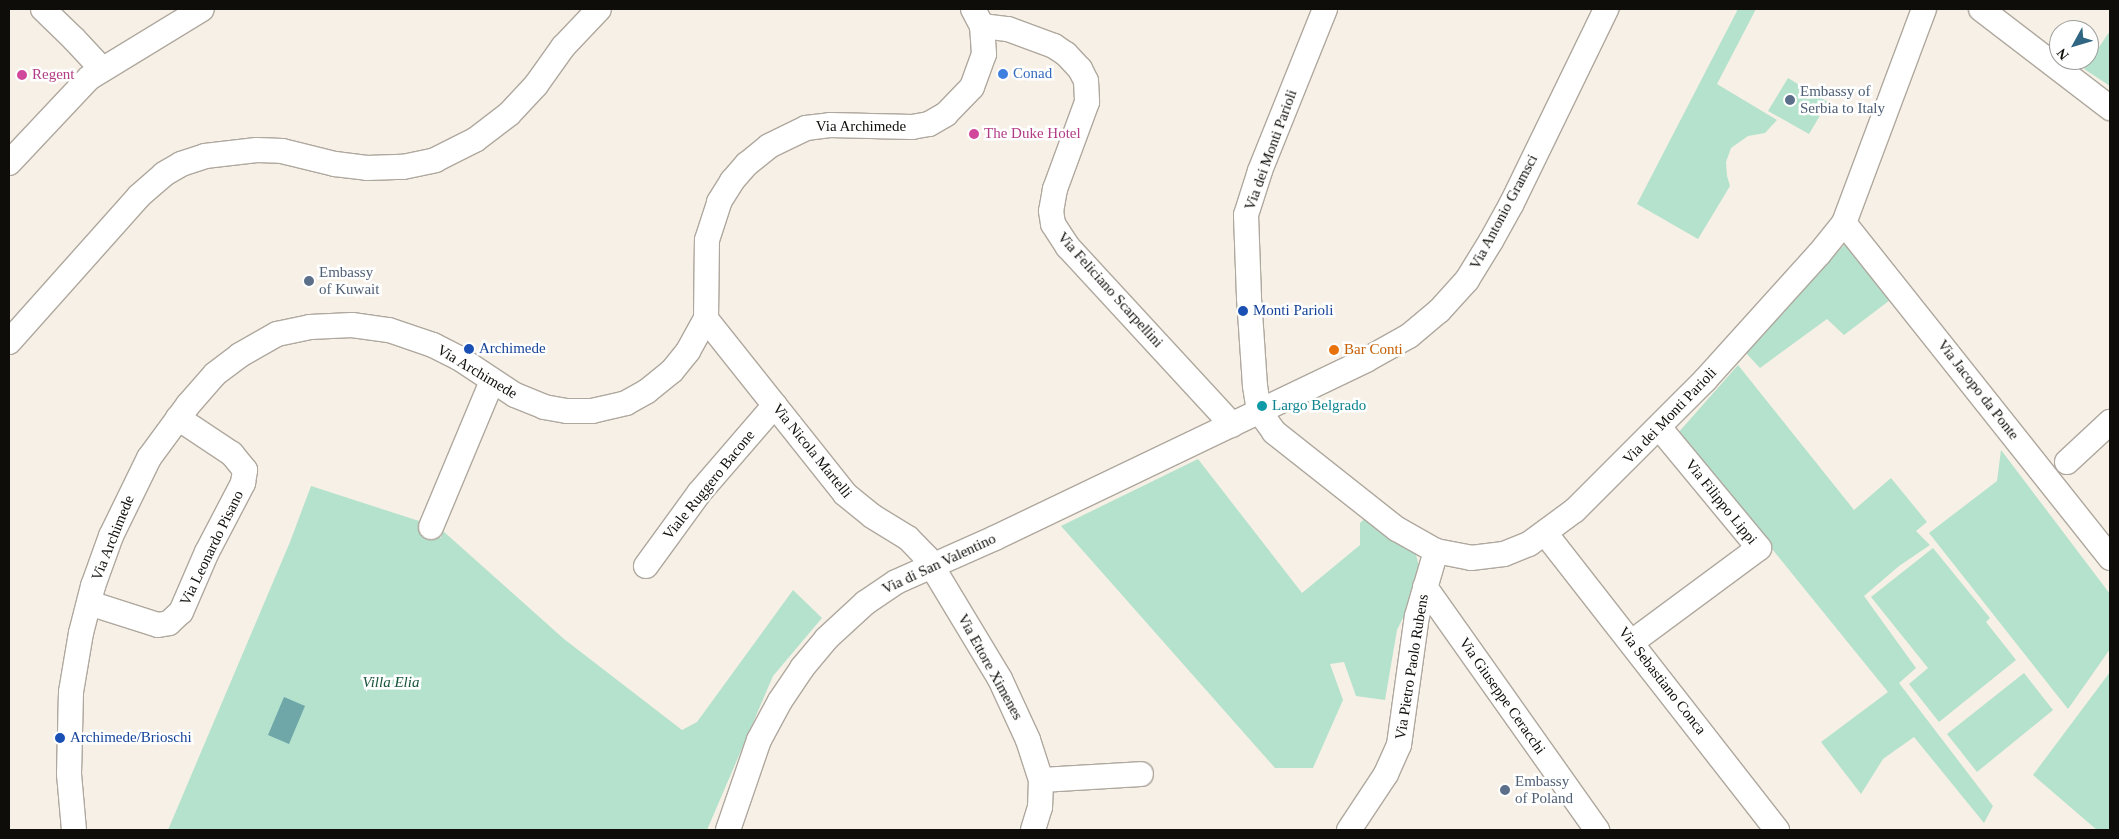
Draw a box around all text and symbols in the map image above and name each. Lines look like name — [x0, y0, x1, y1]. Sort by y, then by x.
north arrow — [2049, 20, 2099, 70]
text: N — [2054, 45, 2072, 63]
place label: Conad — [1013, 65, 1052, 83]
place label: Regent — [32, 66, 74, 84]
marker: Conad — [997, 68, 1009, 80]
marker: Regent — [16, 69, 28, 81]
place label: Embassy of Serbia to Italy — [1800, 82, 1885, 117]
street label: Via dei Monti Parioli — [1241, 87, 1301, 213]
marker: Embassy of Serbia to Italy — [1784, 94, 1796, 106]
street label: Via Archimede — [815, 118, 907, 136]
place label: The Duke Hotel — [984, 125, 1081, 143]
marker: The Duke Hotel — [968, 128, 980, 140]
street label: Via Antonio Gramsci — [1466, 151, 1542, 273]
street label: Via Feliciano Scarpellini — [1053, 229, 1167, 351]
place label: Embassy of Kuwait — [319, 263, 379, 298]
marker: Embassy of Kuwait — [303, 275, 315, 287]
place label: Monti Parioli — [1253, 302, 1333, 320]
marker: Monti Parioli — [1237, 305, 1249, 317]
street label: Via Jacopo da Ponte — [1933, 336, 2023, 444]
place label: Archimede — [479, 340, 546, 358]
street label: Via Archimede — [433, 341, 521, 403]
place label: Bar Conti — [1344, 341, 1403, 359]
marker: Archimede — [463, 343, 475, 355]
marker: Bar Conti — [1328, 344, 1340, 356]
street label: Via dei Monti Parioli — [1619, 364, 1721, 468]
place label: Largo Belgrado — [1272, 397, 1366, 415]
street label: Via Nicola Martelli — [768, 400, 856, 502]
marker: Largo Belgrado — [1256, 400, 1268, 412]
street label: Viale Ruggero Bacone — [659, 427, 759, 543]
street label: Via Filippo Lippi — [1681, 456, 1761, 548]
street label: Via Leonardo Pisano — [176, 488, 248, 608]
street label: Via Archimede — [88, 492, 138, 584]
street label: Via di San Valentino — [879, 530, 999, 598]
street label: Via Pietro Paolo Rubens — [1392, 593, 1432, 741]
street label: Via Ettore Ximenes — [953, 611, 1027, 723]
street label: Via Sebastiano Conca — [1614, 624, 1710, 738]
street label: Via Giuseppe Ceracchi — [1455, 634, 1549, 758]
park label: Villa Elia — [363, 674, 419, 692]
place label: Archimede/Brioschi — [70, 729, 192, 747]
marker: Archimede/Brioschi — [54, 732, 66, 744]
place label: Embassy of Poland — [1515, 772, 1573, 807]
marker: Embassy of Poland — [1499, 784, 1511, 796]

